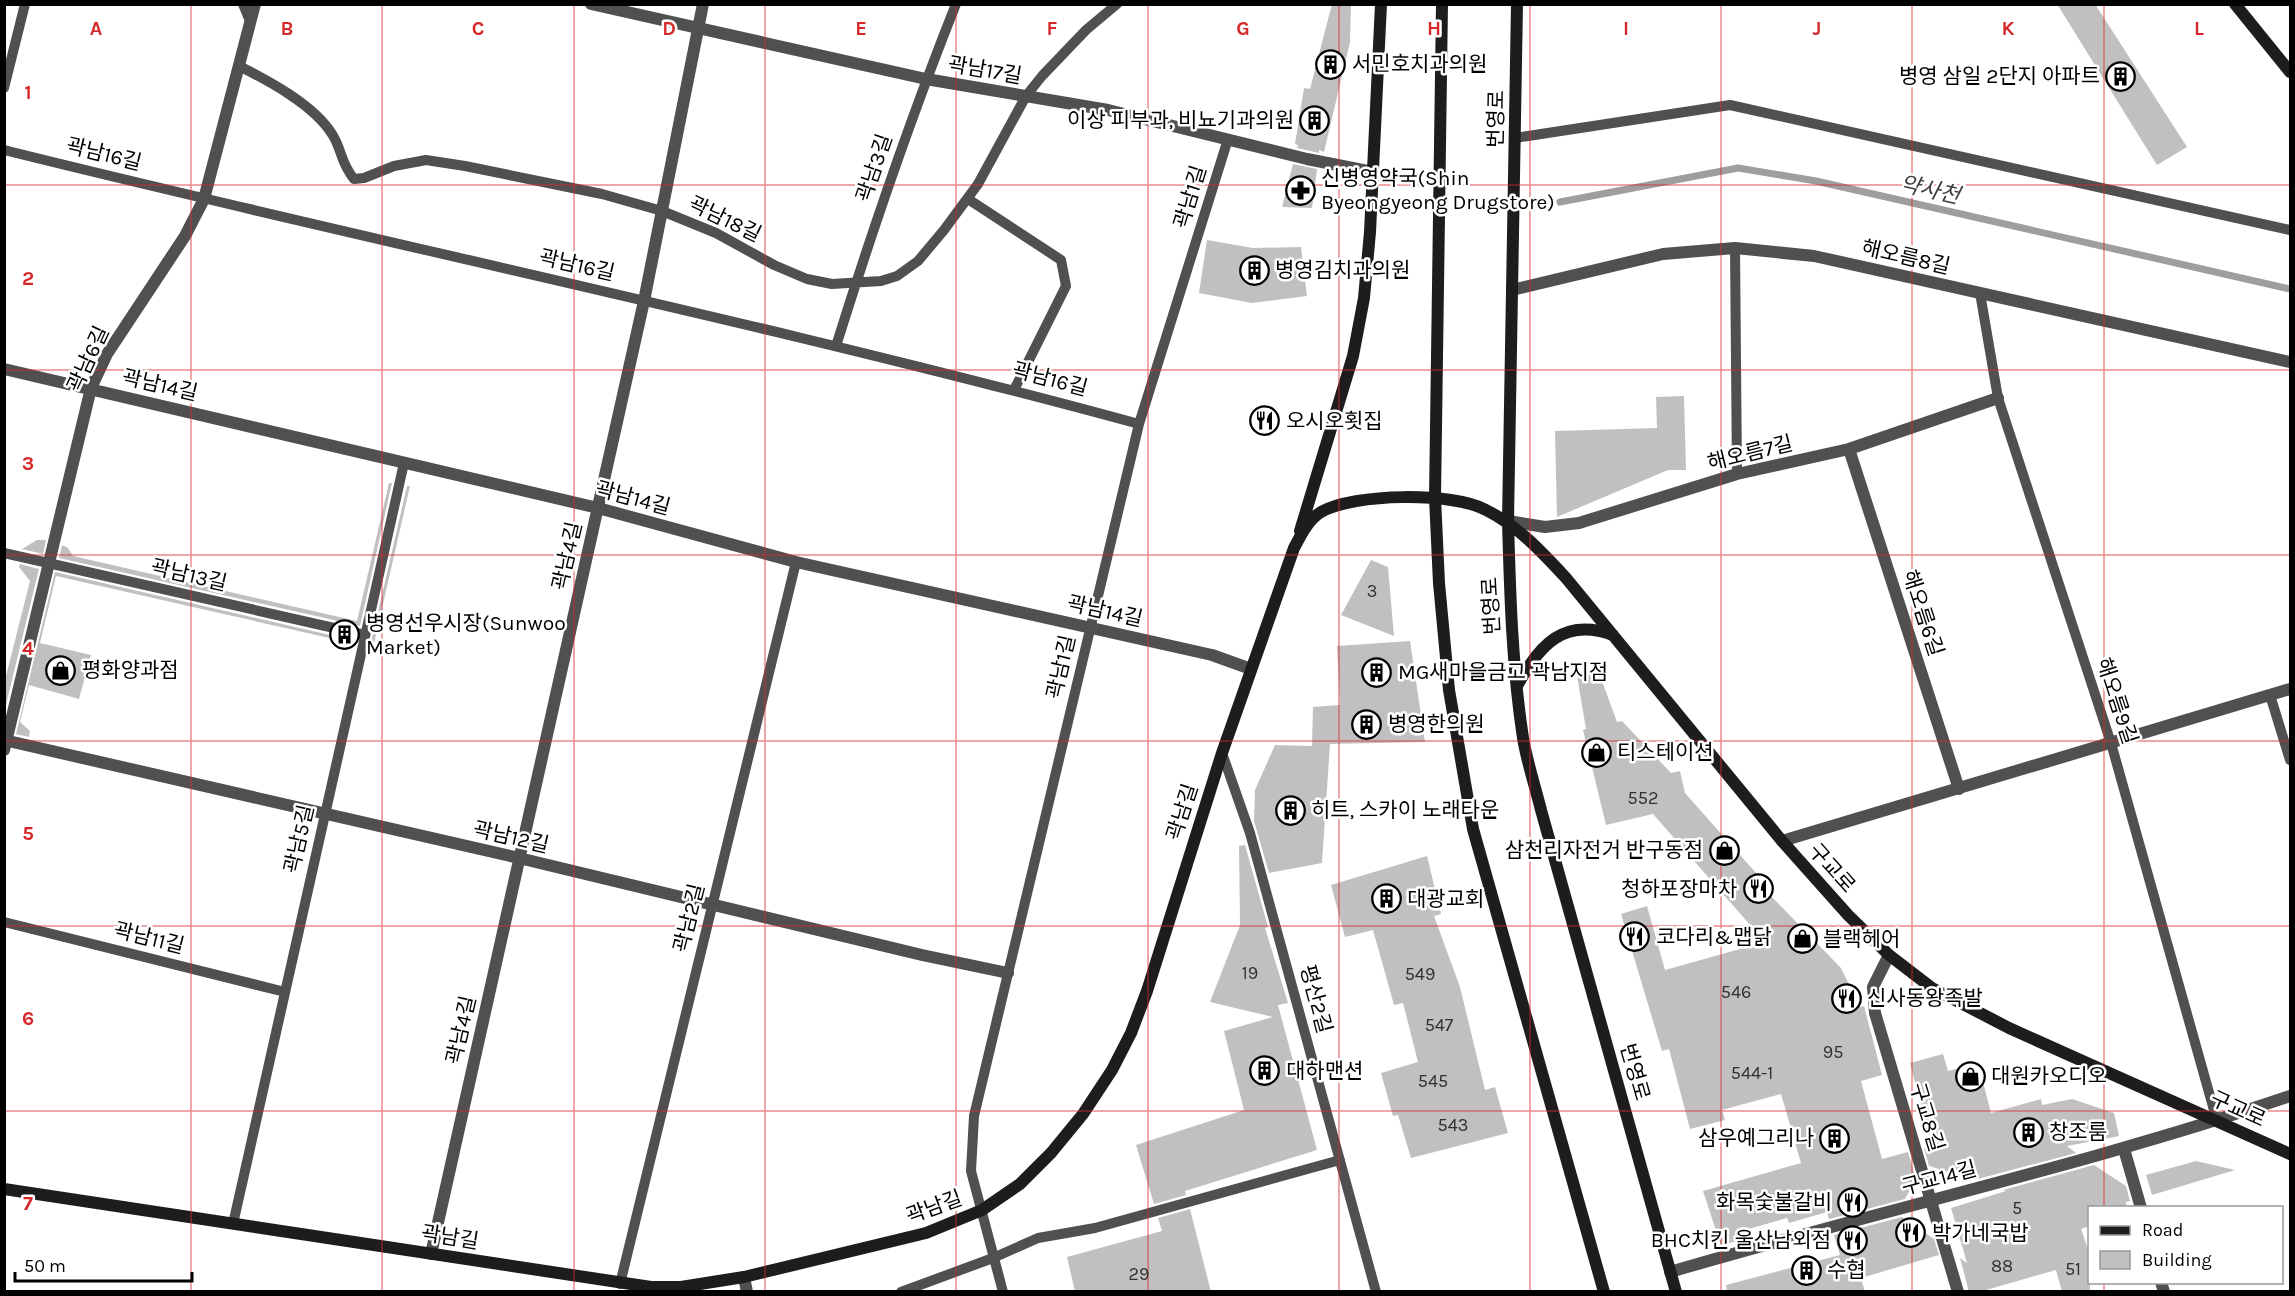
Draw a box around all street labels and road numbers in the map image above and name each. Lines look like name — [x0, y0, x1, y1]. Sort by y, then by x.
street label: 곽남17길 — [946, 52, 1024, 88]
street label: 번영로 — [1483, 90, 1509, 148]
street label: 곽남3길 — [851, 131, 897, 205]
street label: 곽남16길 — [64, 133, 144, 175]
street label: 곽남1길 — [1169, 162, 1211, 232]
street label: 곽남18길 — [685, 191, 765, 247]
street label: 해오름8길 — [1859, 235, 1953, 279]
street label: 곽남16길 — [537, 245, 617, 285]
street label: 곽남6길 — [62, 322, 114, 396]
street label: 곽남16길 — [1010, 357, 1090, 401]
street label: 곽남14길 — [120, 365, 200, 405]
street label: 해오름7길 — [1705, 431, 1795, 475]
street label: 곽남14길 — [593, 476, 673, 520]
street label: 곽남4길 — [547, 519, 587, 593]
street label: 곽남13길 — [149, 555, 229, 595]
street label: 해오름6길 — [1898, 567, 1948, 659]
street label: 번영로 — [1477, 576, 1505, 636]
street label: 곽남14길 — [1065, 591, 1145, 631]
street label: 곽남1길 — [1042, 633, 1080, 701]
street label: 해오름9길 — [2092, 655, 2142, 747]
street label: 곽남길 — [1162, 781, 1202, 843]
street label: 곽남5길 — [279, 802, 319, 876]
street label: 곽남12길 — [471, 817, 551, 857]
street label: 구교로 — [1804, 838, 1860, 898]
street label: 곽남2길 — [669, 881, 709, 955]
street label: 곽남11길 — [111, 918, 187, 958]
street label: 평산2길 — [1295, 962, 1337, 1036]
street label: 곽남4길 — [441, 993, 481, 1067]
street label: 번영로 — [1615, 1041, 1655, 1103]
street label: 구교8길 — [1905, 1080, 1949, 1154]
street label: 구교로 — [2207, 1086, 2269, 1132]
street label: 구교14길 — [1899, 1156, 1979, 1200]
street label: 곽남길 — [903, 1186, 965, 1228]
street label: 곽남길 — [419, 1221, 481, 1253]

